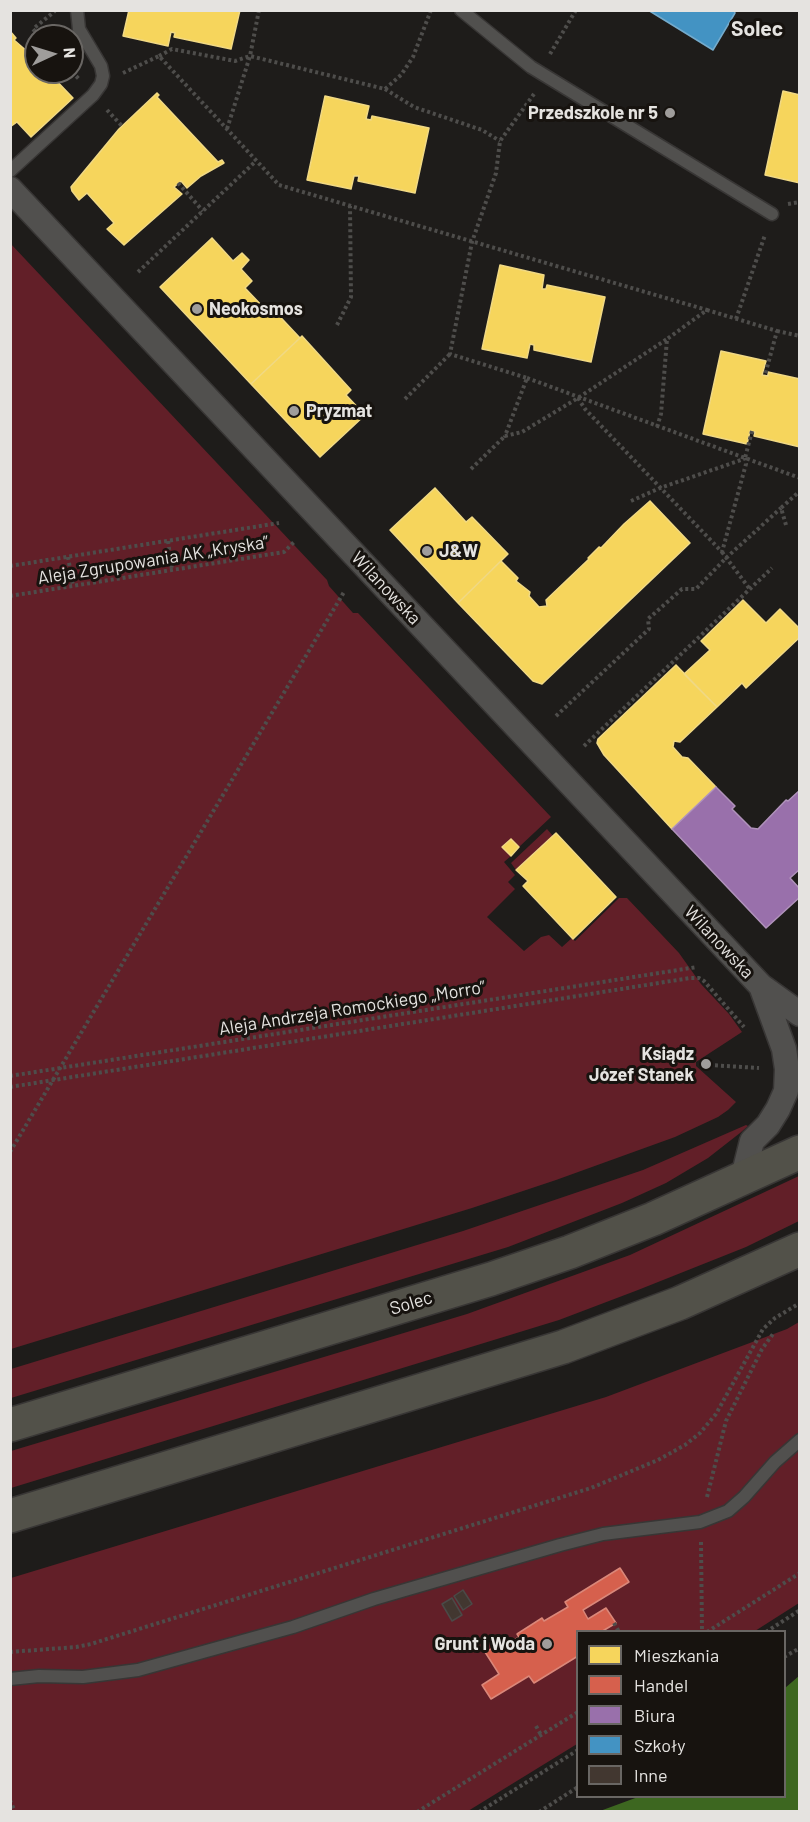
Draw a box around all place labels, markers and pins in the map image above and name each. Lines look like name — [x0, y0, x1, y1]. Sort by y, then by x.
place label: Przedszkole nr 5 — [528, 102, 658, 124]
marker: Przedszkole nr 5 — [663, 106, 677, 120]
place label: Neokosmos — [209, 298, 303, 320]
marker: Neokosmos — [190, 302, 204, 316]
place label: Pryzmat — [306, 400, 372, 422]
marker: Pryzmat — [287, 404, 301, 418]
place label: J&W — [439, 540, 478, 562]
marker: J&W — [420, 544, 434, 558]
place label: Ksiądz Józef Stanek — [589, 1043, 694, 1086]
marker: Ksiądz Józef Stanek — [699, 1057, 713, 1071]
place label: Grunt i Woda — [434, 1633, 535, 1655]
marker: Grunt i Woda — [540, 1637, 554, 1651]

